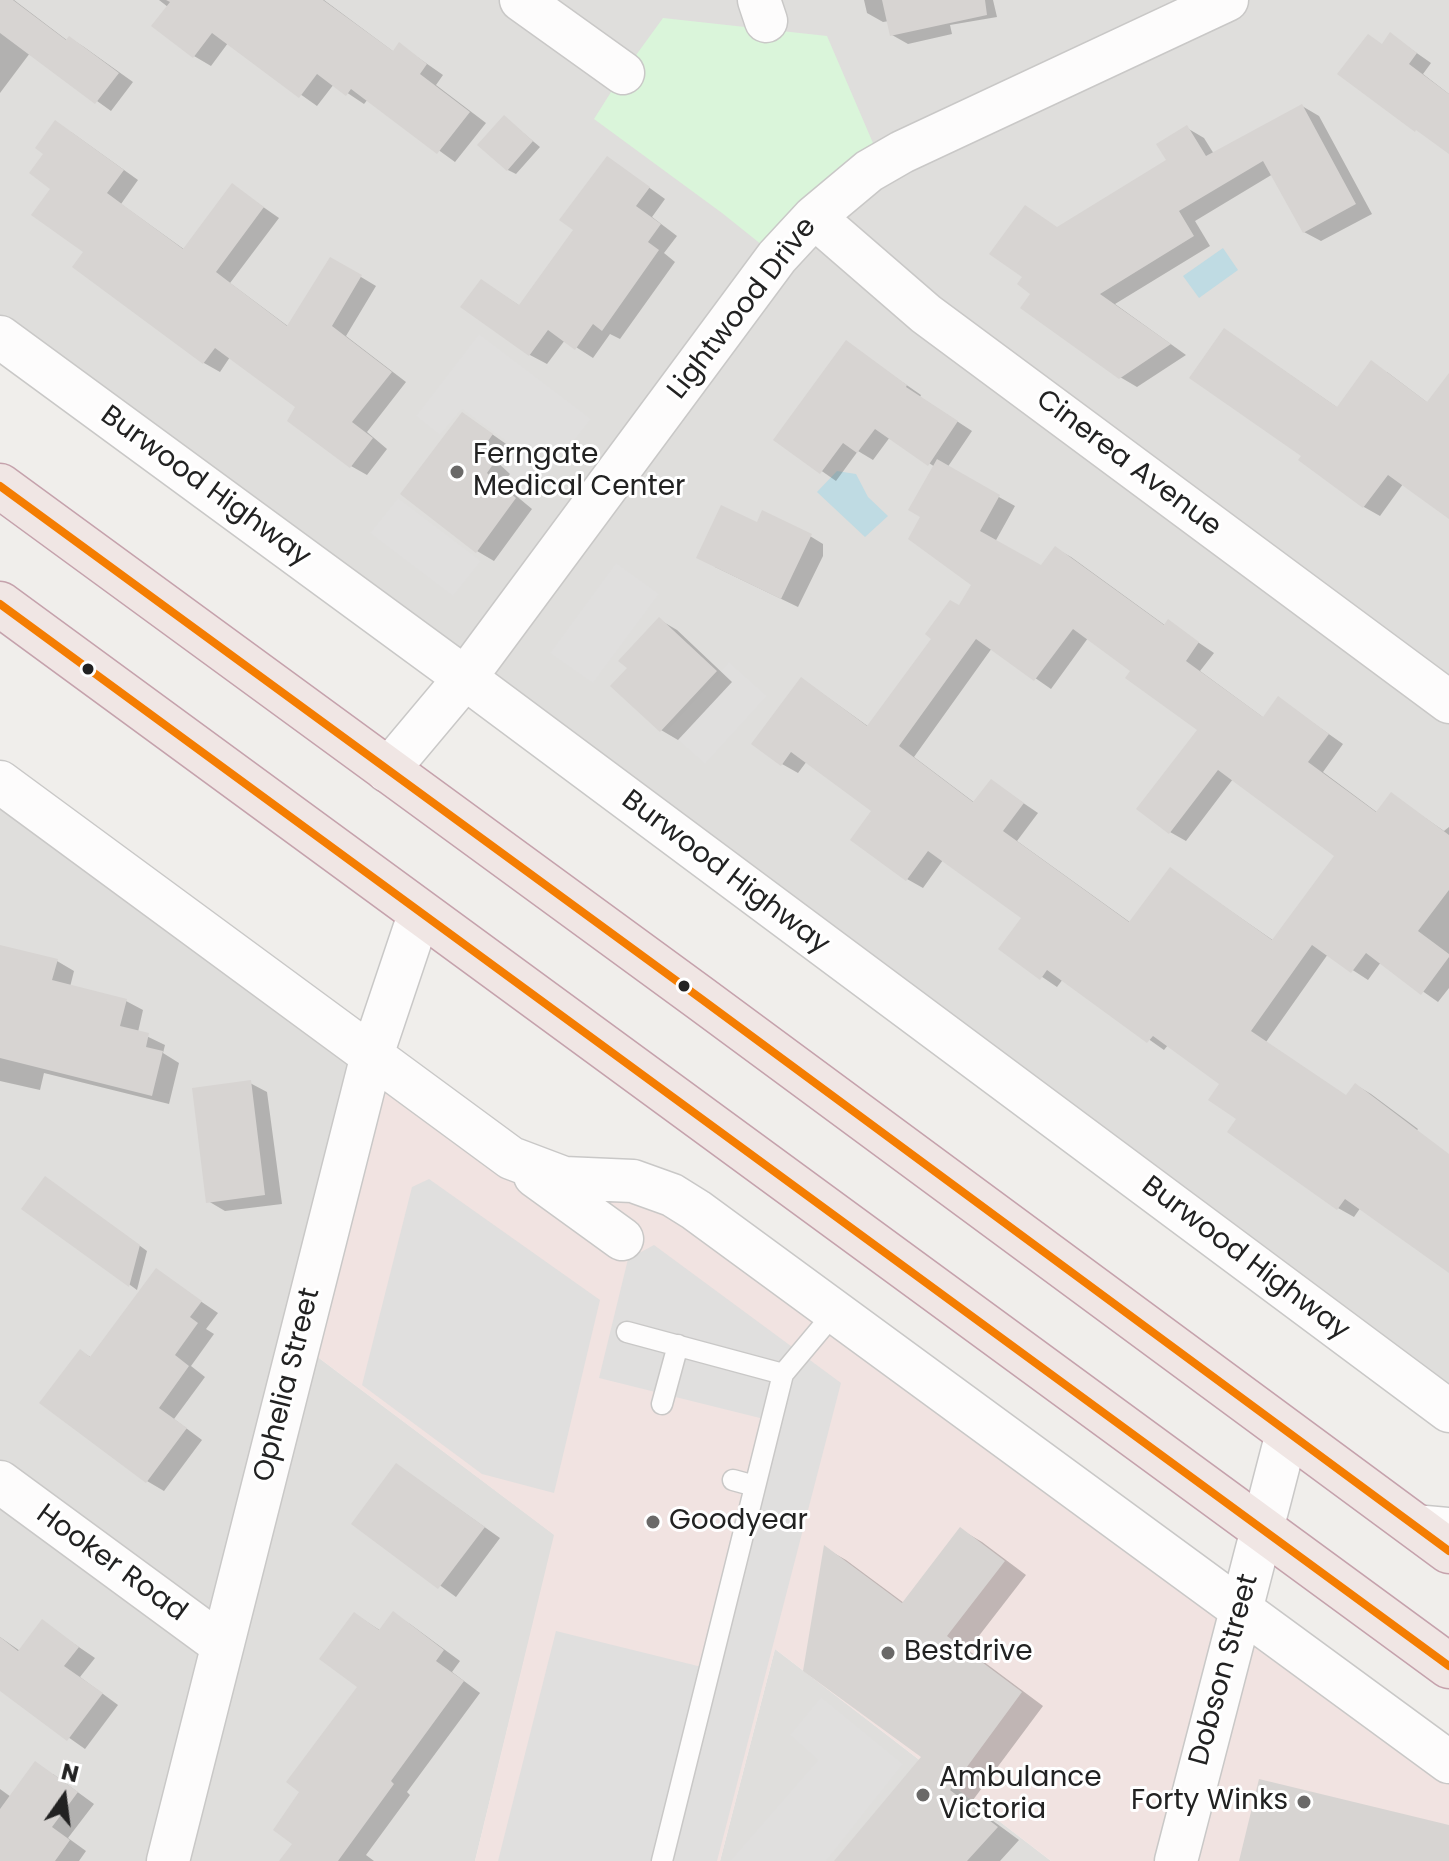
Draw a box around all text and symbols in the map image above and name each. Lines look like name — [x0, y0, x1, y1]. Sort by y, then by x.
street label: Lightwood Drive — [662, 211, 824, 407]
street label: Cinerea Avenue — [1029, 383, 1227, 545]
street label: Burwood Highway — [93, 399, 317, 575]
place label: Ferngate Medical Center — [473, 439, 685, 505]
marker: Ferngate Medical Center — [448, 463, 466, 481]
unlabelled marker — [80, 661, 96, 677]
street label: Burwood Highway — [614, 784, 836, 962]
unlabelled marker — [676, 978, 692, 994]
street label: Burwood Highway — [1134, 1170, 1356, 1348]
street label: Ophelia Street — [248, 1285, 328, 1485]
street label: Hooker Road — [29, 1498, 193, 1630]
place label: Goodyear — [669, 1505, 808, 1539]
marker: Goodyear — [644, 1513, 662, 1531]
street label: Dobson Street — [1183, 1571, 1267, 1769]
place label: Bestdrive — [904, 1636, 1033, 1670]
marker: Bestdrive — [879, 1644, 897, 1662]
text: N — [58, 1756, 82, 1790]
north arrow — [24, 1757, 104, 1837]
place label: Ambulance Victoria — [939, 1762, 1102, 1828]
place label: Forty Winks — [1131, 1785, 1288, 1819]
marker: Ambulance Victoria — [914, 1786, 932, 1804]
marker: Forty Winks — [1295, 1793, 1313, 1811]

